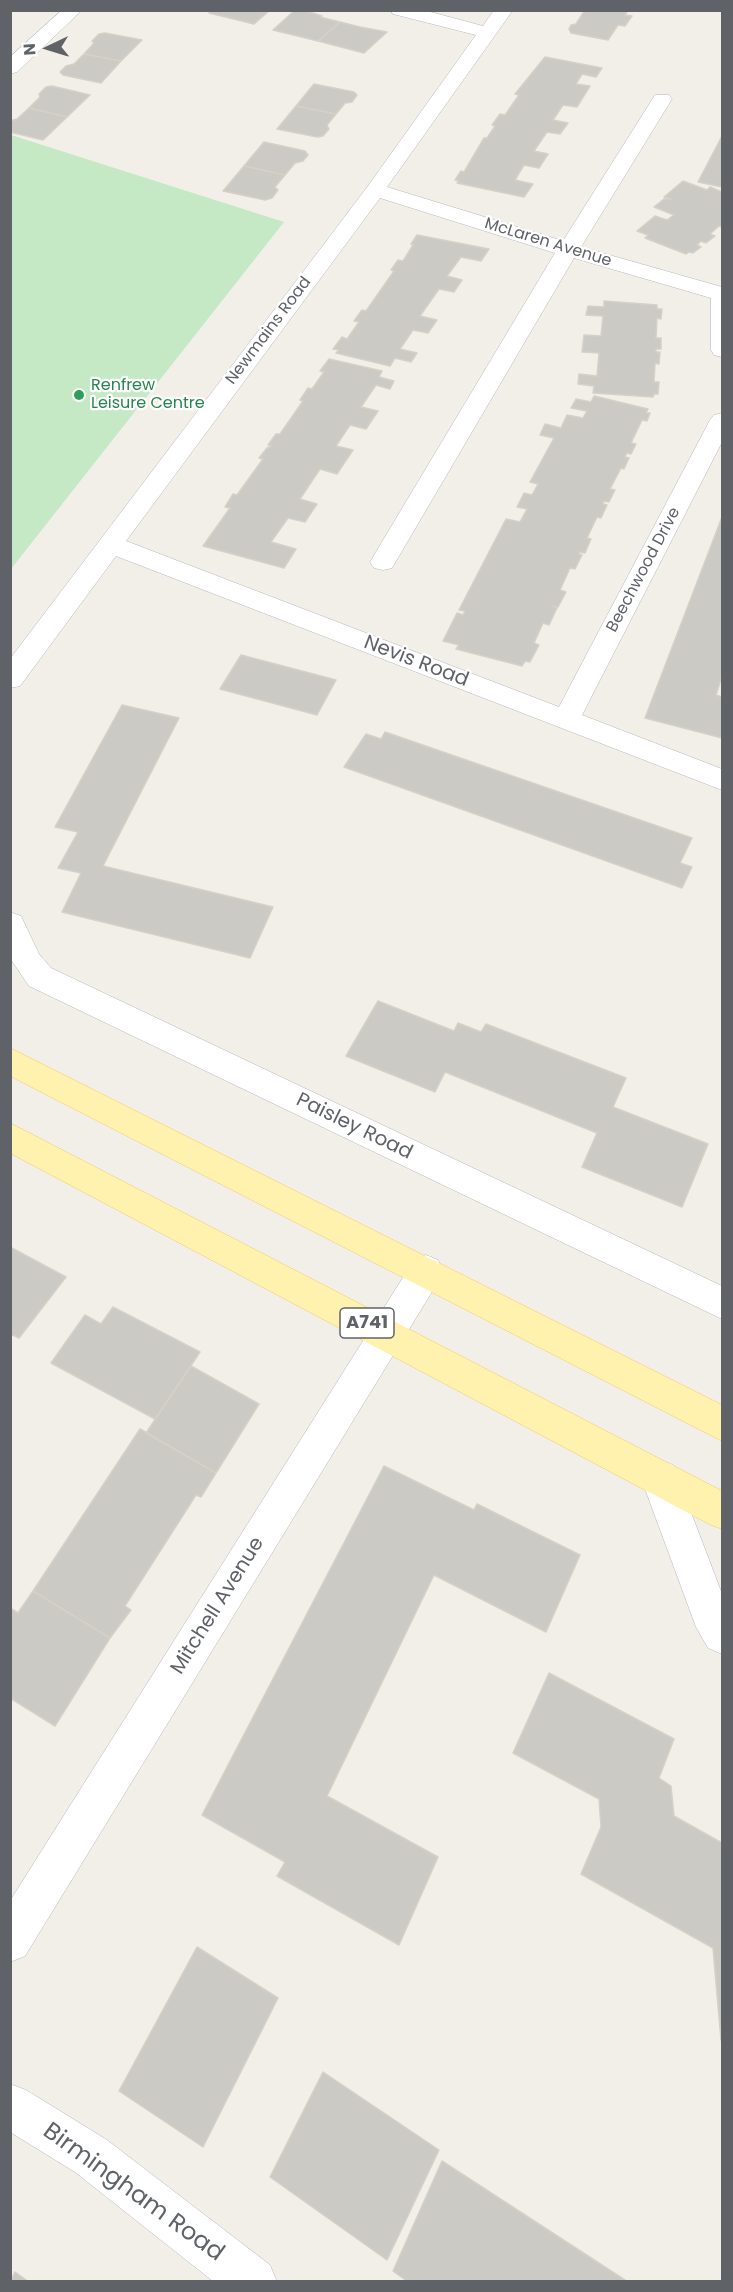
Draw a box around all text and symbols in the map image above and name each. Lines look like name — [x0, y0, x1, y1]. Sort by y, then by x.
north arrow — [18, 18, 78, 78]
text: N — [18, 42, 41, 56]
street label: McLaren Avenue — [482, 215, 614, 271]
street label: Newmains Road — [222, 273, 316, 389]
place label: Renfrew Leisure Centre — [91, 376, 205, 414]
marker: Renfrew Leisure Centre — [72, 388, 86, 402]
street label: Beechwood Drive — [603, 504, 685, 636]
street label: Nevis Road — [360, 631, 472, 693]
street label: Paisley Road — [292, 1089, 416, 1165]
road number: A741 — [340, 1308, 394, 1338]
street label: Mitchell Avenue — [166, 1533, 270, 1679]
street label: Birmingham Road — [37, 2118, 229, 2268]

